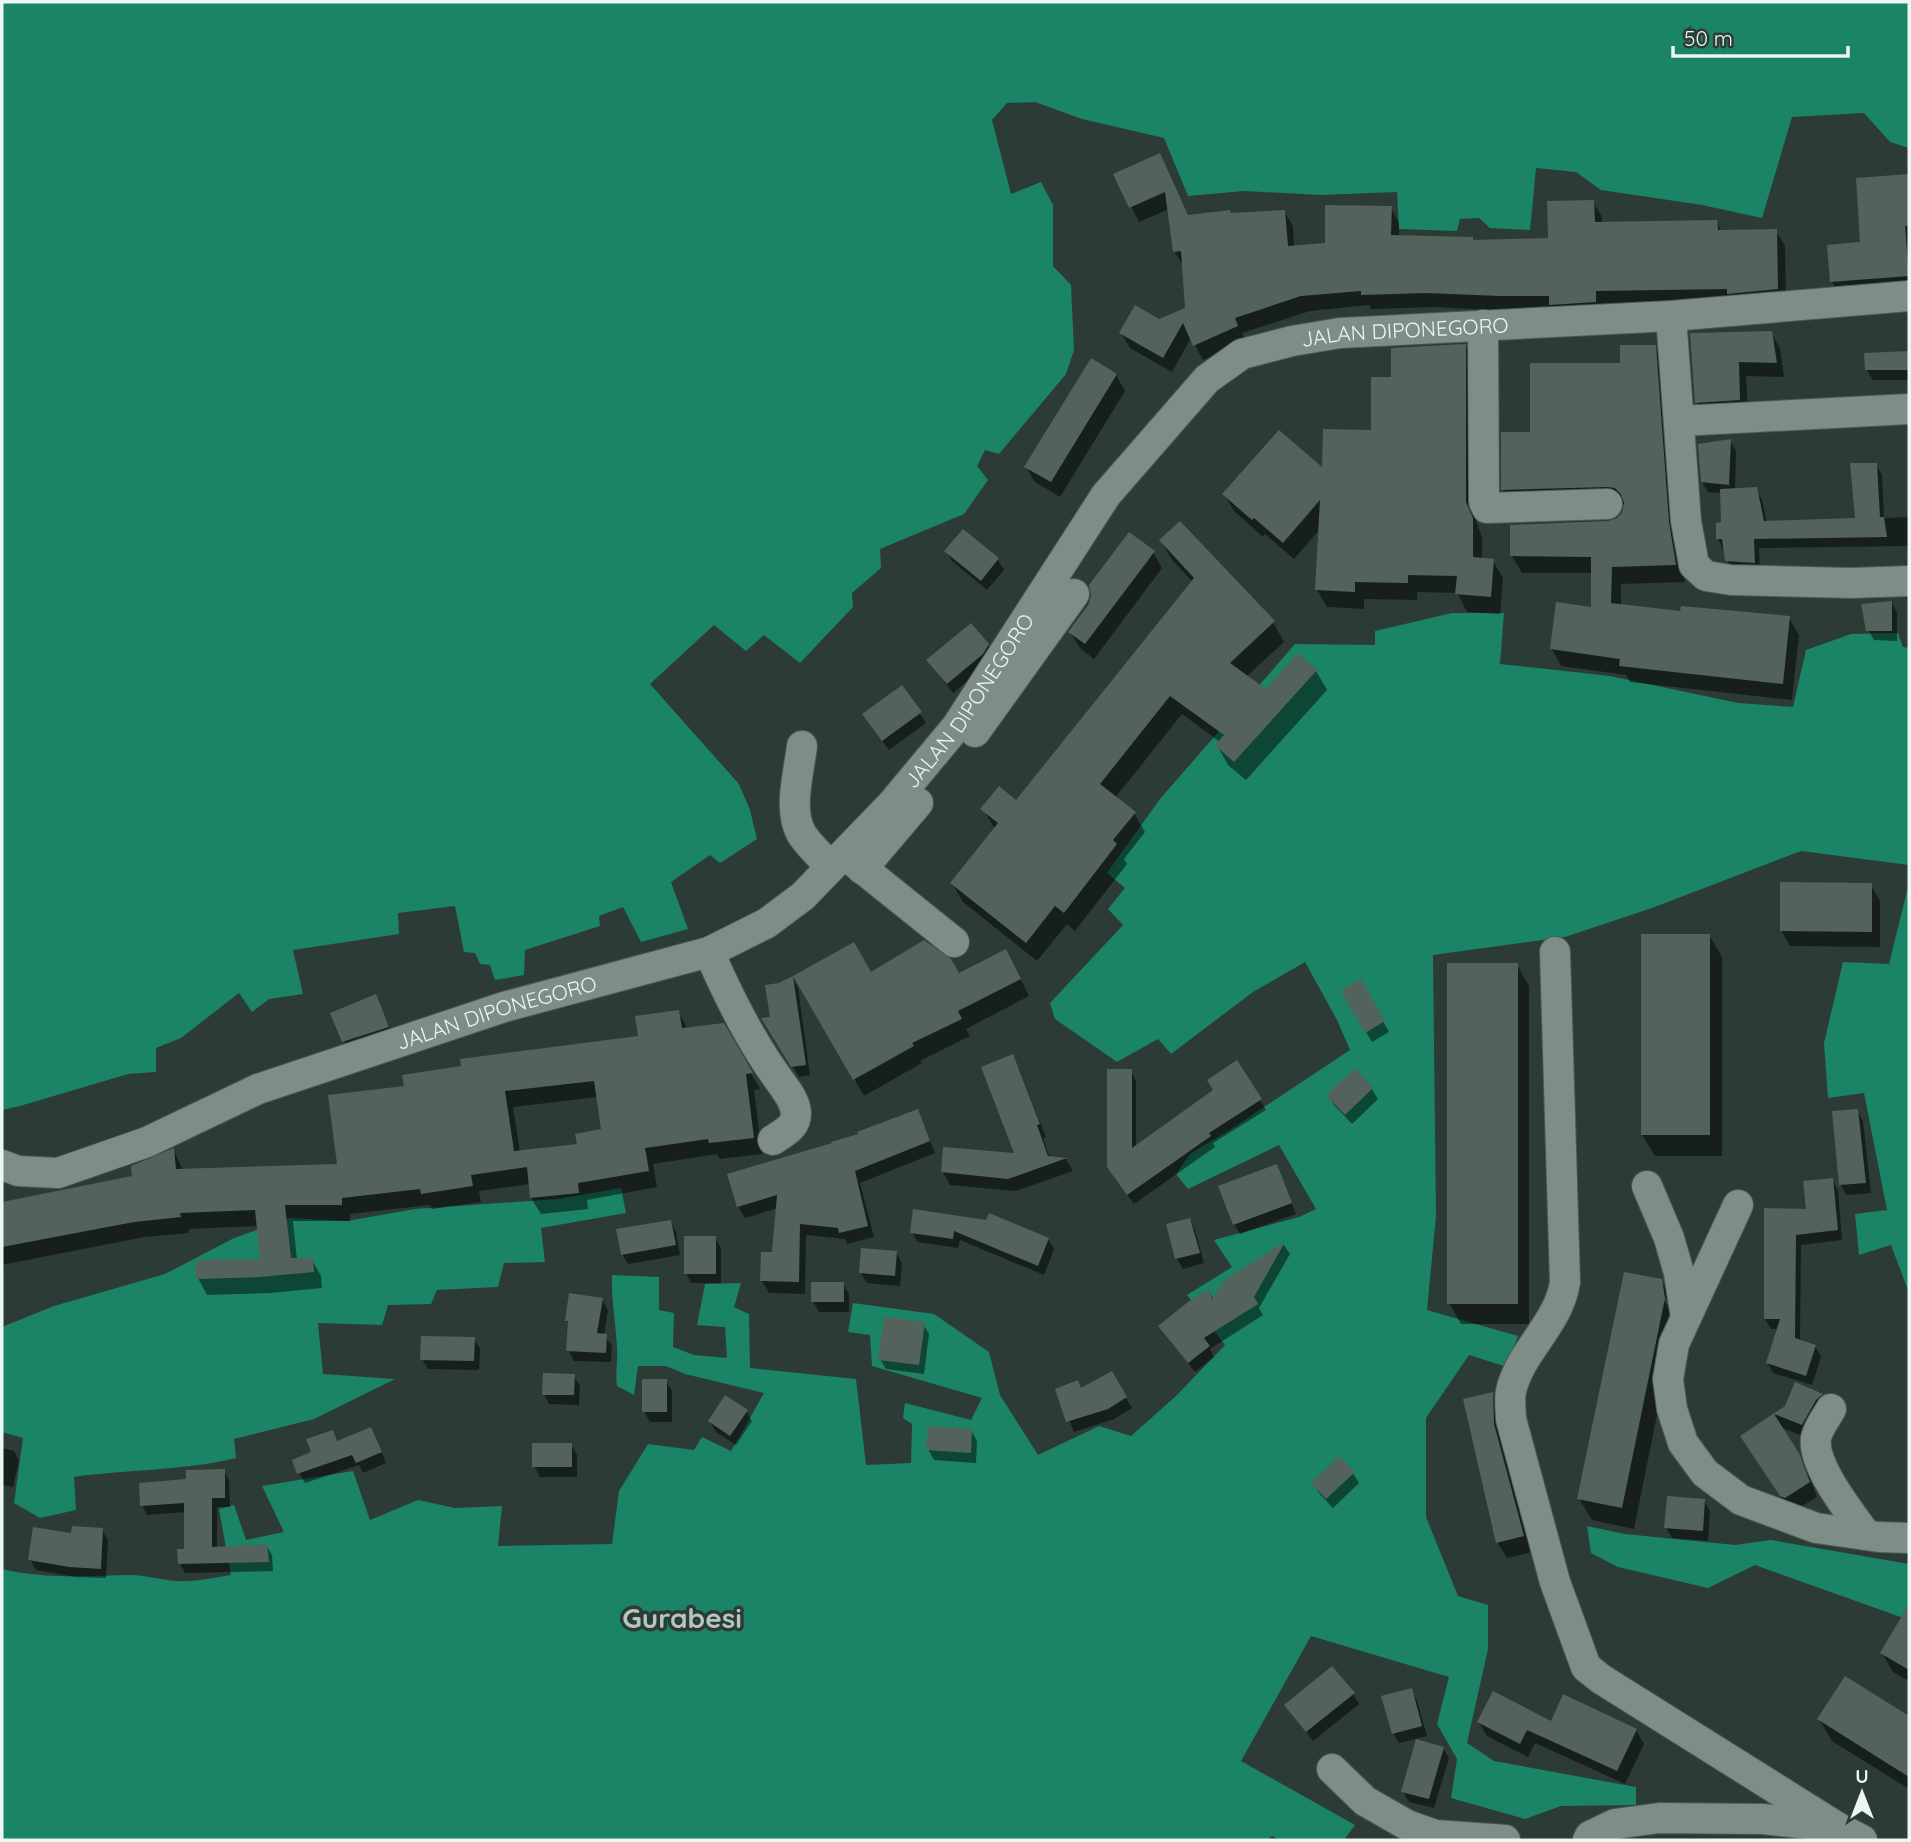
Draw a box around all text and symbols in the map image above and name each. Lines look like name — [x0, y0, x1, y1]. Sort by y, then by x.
scale bar — [1673, 14, 1848, 58]
text: 50 m — [1684, 25, 1733, 51]
street label: JALAN DIPONEGORO — [1299, 311, 1509, 352]
street label: JALAN DIPONEGORO — [898, 608, 1039, 793]
street label: JALAN DIPONEGORO — [393, 970, 599, 1055]
district label: Gurabesi — [622, 1600, 742, 1635]
north arrow — [1827, 1758, 1897, 1828]
text: U — [1855, 1764, 1869, 1788]

